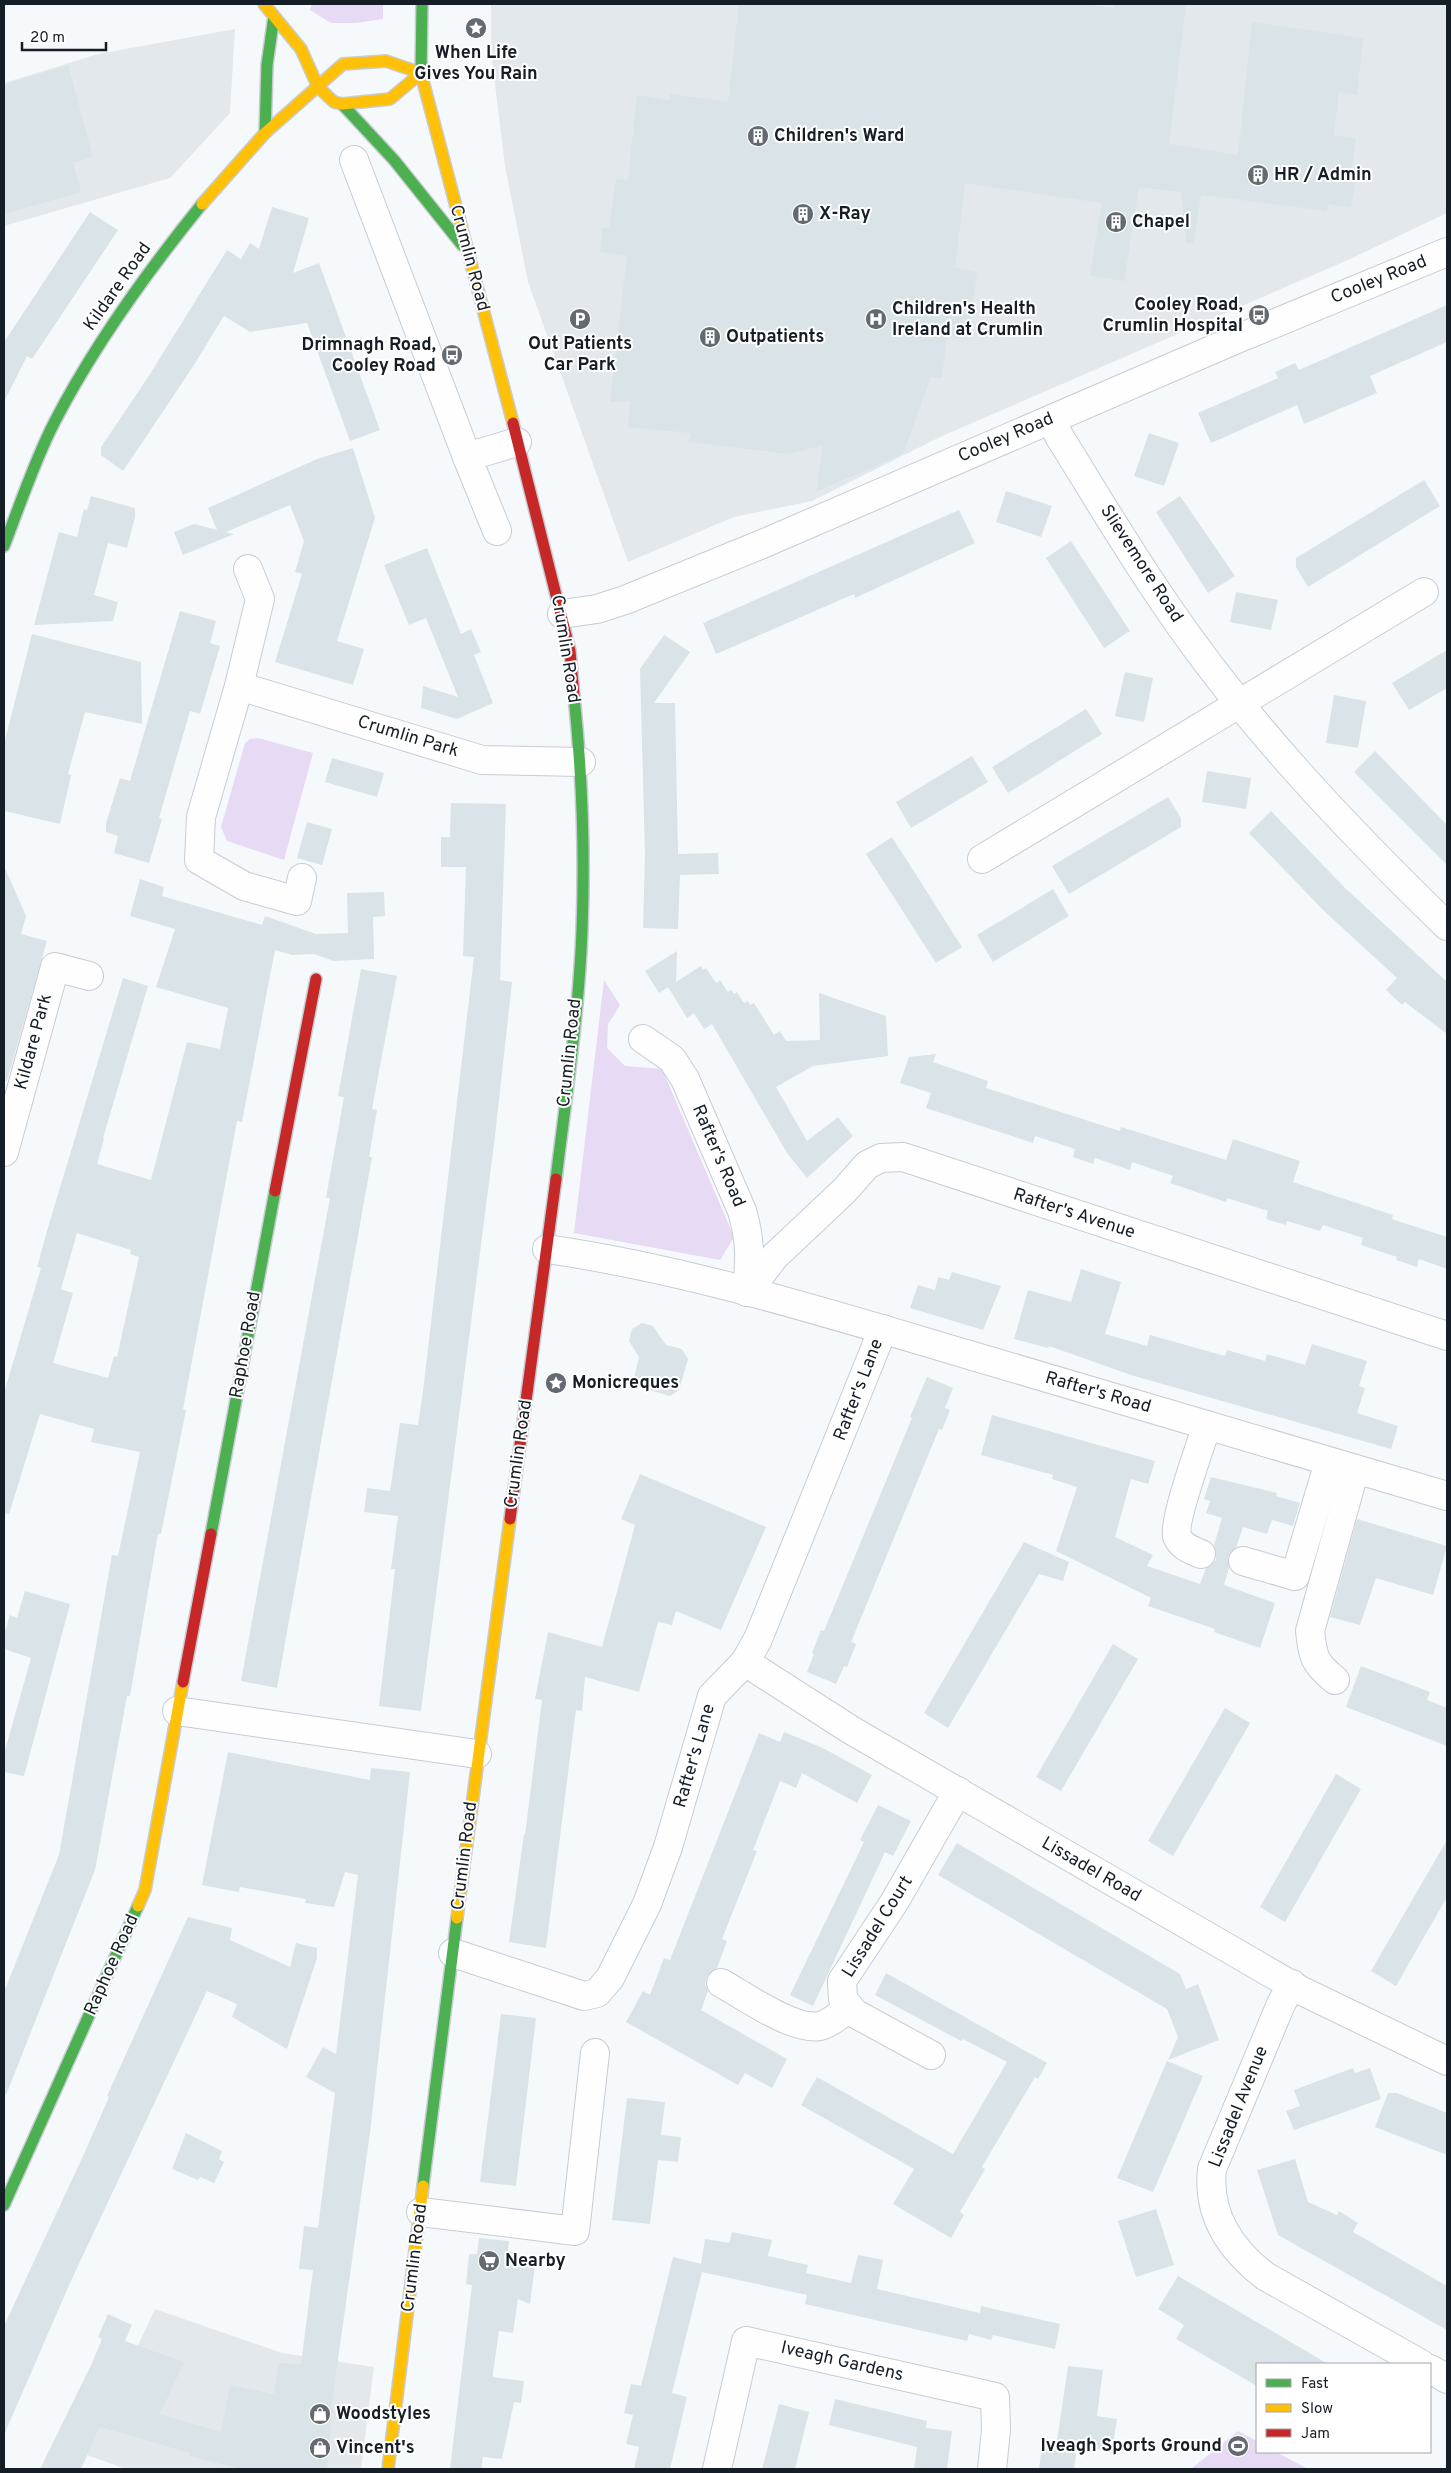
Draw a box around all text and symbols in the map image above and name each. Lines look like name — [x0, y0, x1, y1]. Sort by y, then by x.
place icon: When Life Gives You Rain — [464, 16, 488, 40]
scale bar — [22, 20, 106, 52]
text: 20 m — [30, 29, 65, 48]
place label: When Life Gives You Rain — [414, 42, 538, 86]
building icon: Children's Ward — [746, 124, 770, 148]
place label: Children's Ward — [774, 125, 904, 148]
building icon: HR / Admin — [1246, 163, 1270, 187]
place label: HR / Admin — [1274, 164, 1372, 187]
street label: Crumlin Road — [444, 202, 494, 314]
building icon: X-Ray — [791, 202, 815, 226]
place label: X-Ray — [819, 203, 871, 226]
building icon: Chapel — [1104, 210, 1128, 234]
place label: Chapel — [1132, 211, 1190, 234]
street label: Kildare Road — [79, 238, 157, 336]
street label: Cooley Road — [1328, 250, 1430, 310]
place label: Cooley Road, Crumlin Hospital — [1102, 294, 1243, 338]
place label: Children's Health Ireland at Crumlin — [892, 298, 1043, 342]
bus stop icon: Cooley Road, Crumlin Hospital — [1247, 303, 1271, 327]
parking icon: Out Patients Car Park — [568, 307, 592, 331]
hospital icon: Children's Health Ireland at Crumlin — [864, 307, 888, 331]
building icon: Outpatients — [698, 325, 722, 349]
place label: Outpatients — [726, 326, 824, 349]
place label: Out Patients Car Park — [528, 333, 632, 377]
place label: Drimnagh Road, Cooley Road — [301, 334, 436, 378]
bus stop icon: Drimnagh Road, Cooley Road — [440, 343, 464, 367]
street label: Cooley Road — [955, 408, 1057, 468]
street label: Slievemore Road — [1094, 501, 1188, 627]
street label: Crumlin Road — [545, 593, 585, 705]
street label: Crumlin Park — [355, 711, 461, 763]
street label: Kildare Park — [10, 991, 58, 1093]
street label: Crumlin Road — [553, 997, 587, 1109]
street label: Rafter's Road — [686, 1101, 750, 1211]
street label: Rafter's Avenue — [1010, 1183, 1138, 1245]
street label: Raphoe Road — [225, 1290, 267, 1400]
street label: Rafter's Lane — [829, 1336, 889, 1444]
street label: Rafter's Road — [1042, 1367, 1154, 1419]
place icon: Monicreques — [544, 1371, 568, 1395]
place label: Monicreques — [572, 1372, 679, 1395]
street label: Crumlin Road — [500, 1398, 538, 1510]
street label: Rafter's Lane — [669, 1701, 721, 1811]
street label: Crumlin Road — [447, 1800, 483, 1912]
street label: Lissadel Road — [1037, 1832, 1145, 1908]
street label: Lissadel Court — [838, 1872, 918, 1982]
street label: Raphoe Road — [80, 1911, 144, 2019]
street label: Lissadel Avenue — [1204, 2043, 1274, 2171]
street label: Crumlin Road — [397, 2202, 433, 2314]
supermarket icon: Nearby — [477, 2249, 501, 2273]
place label: Nearby — [505, 2250, 566, 2273]
street label: Iveagh Gardens — [778, 2337, 906, 2387]
legend — [1256, 2363, 1431, 2453]
text: Fast — [1301, 2375, 1329, 2394]
text: Slow — [1301, 2400, 1333, 2419]
shop icon: Woodstyles — [308, 2402, 332, 2426]
place label: Woodstyles — [336, 2403, 431, 2426]
text: Jam — [1301, 2425, 1330, 2444]
sports icon: Iveagh Sports Ground — [1226, 2434, 1250, 2458]
place label: Iveagh Sports Ground — [1041, 2435, 1222, 2458]
shop icon: Vincent's — [308, 2436, 332, 2460]
place label: Vincent's — [336, 2437, 415, 2460]

